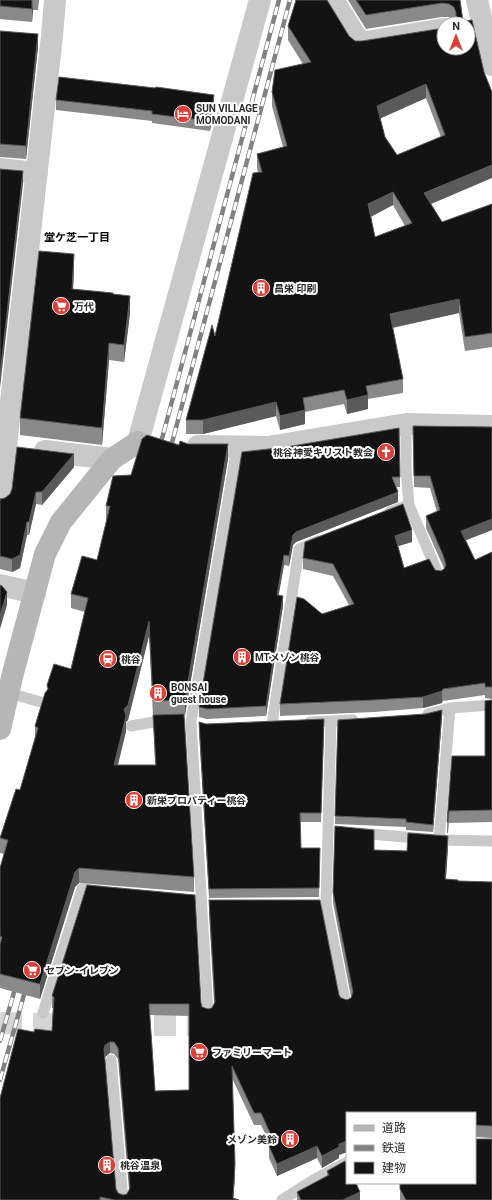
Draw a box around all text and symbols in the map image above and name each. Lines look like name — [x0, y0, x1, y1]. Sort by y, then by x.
north arrow — [436, 16, 476, 56]
text: N — [452, 20, 460, 33]
place label: SUN VILLAGE MOMODANI — [196, 103, 258, 126]
hotel icon: SUN VILLAGE MOMODANI — [173, 104, 193, 124]
district label: 堂ケ芝一丁目 — [44, 231, 110, 244]
building icon: 昌栄 印刷 — [251, 278, 271, 298]
place label: 昌栄 印刷 — [274, 283, 317, 294]
supermarket icon: 万代 — [51, 296, 71, 316]
place label: 万代 — [74, 301, 94, 312]
church icon: 桃谷神愛キリスト教会 — [376, 442, 396, 462]
place label: 桃谷神愛キリスト教会 — [273, 447, 373, 458]
building icon: MTメゾン桃谷 — [232, 647, 252, 667]
station icon: 桃谷 — [98, 649, 118, 669]
place label: MTメゾン桃谷 — [255, 652, 320, 663]
place label: 桃谷 — [121, 654, 141, 665]
place label: BONSAI guest house — [171, 682, 227, 705]
building icon: BONSAI guest house — [148, 683, 168, 703]
building icon: 新栄プロパティー桃谷 — [124, 790, 144, 810]
place label: 新栄プロパティー桃谷 — [147, 795, 246, 806]
supermarket icon: セブン-イレブン — [22, 960, 42, 980]
place label: セブン-イレブン — [45, 965, 119, 976]
supermarket icon: ファミリーマート — [189, 1042, 209, 1062]
place label: ファミリーマート — [212, 1047, 292, 1058]
legend — [346, 1112, 476, 1184]
text: 道路 — [382, 1121, 406, 1135]
building icon: メゾン美鈴 — [280, 1129, 300, 1149]
place label: メゾン美鈴 — [227, 1134, 277, 1145]
text: 鉄道 — [382, 1141, 406, 1155]
building icon: 桃谷温泉 — [97, 1155, 117, 1175]
place label: 桃谷温泉 — [120, 1160, 161, 1171]
text: 建物 — [382, 1161, 406, 1175]

